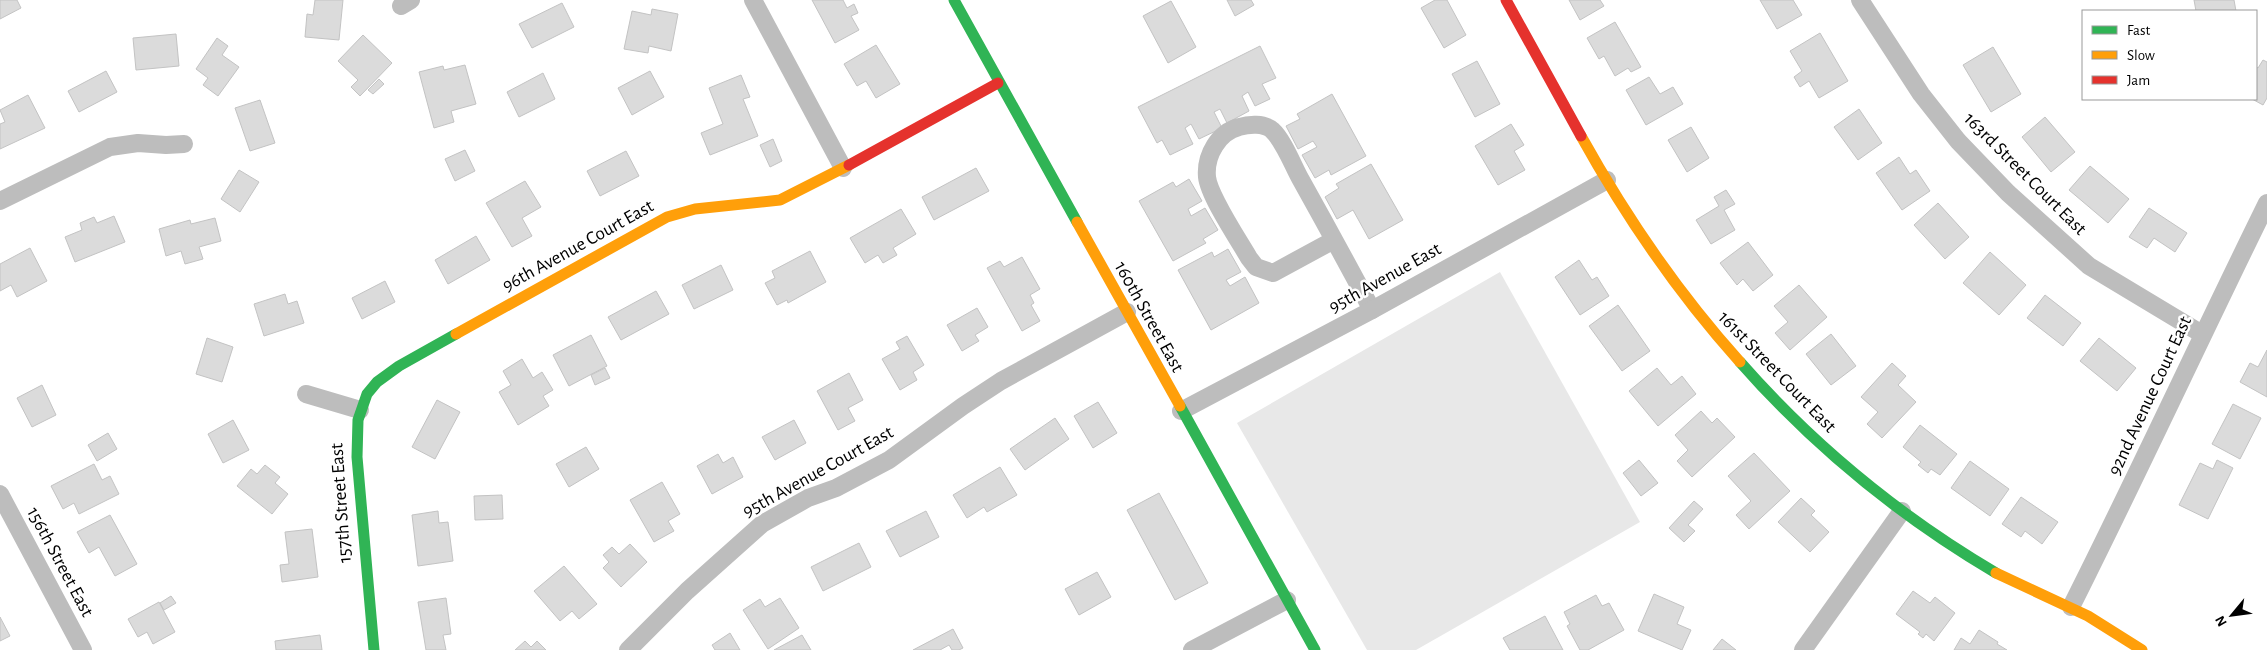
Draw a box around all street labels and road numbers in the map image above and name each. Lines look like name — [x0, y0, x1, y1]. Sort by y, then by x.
street label: 163rd Street Court East — [1960, 109, 2090, 239]
street label: 96th Avenue Court East — [499, 197, 657, 295]
street label: 95th Avenue East — [1326, 239, 1444, 317]
street label: 160th Street East — [1111, 259, 1187, 375]
street label: 161st Street Court East — [1714, 308, 1840, 436]
street label: 92nd Avenue Court East — [2105, 314, 2195, 478]
street label: 95th Avenue Court East — [740, 423, 896, 521]
street label: 157th Street East — [327, 442, 355, 564]
street label: 156th Street East — [23, 504, 97, 620]

